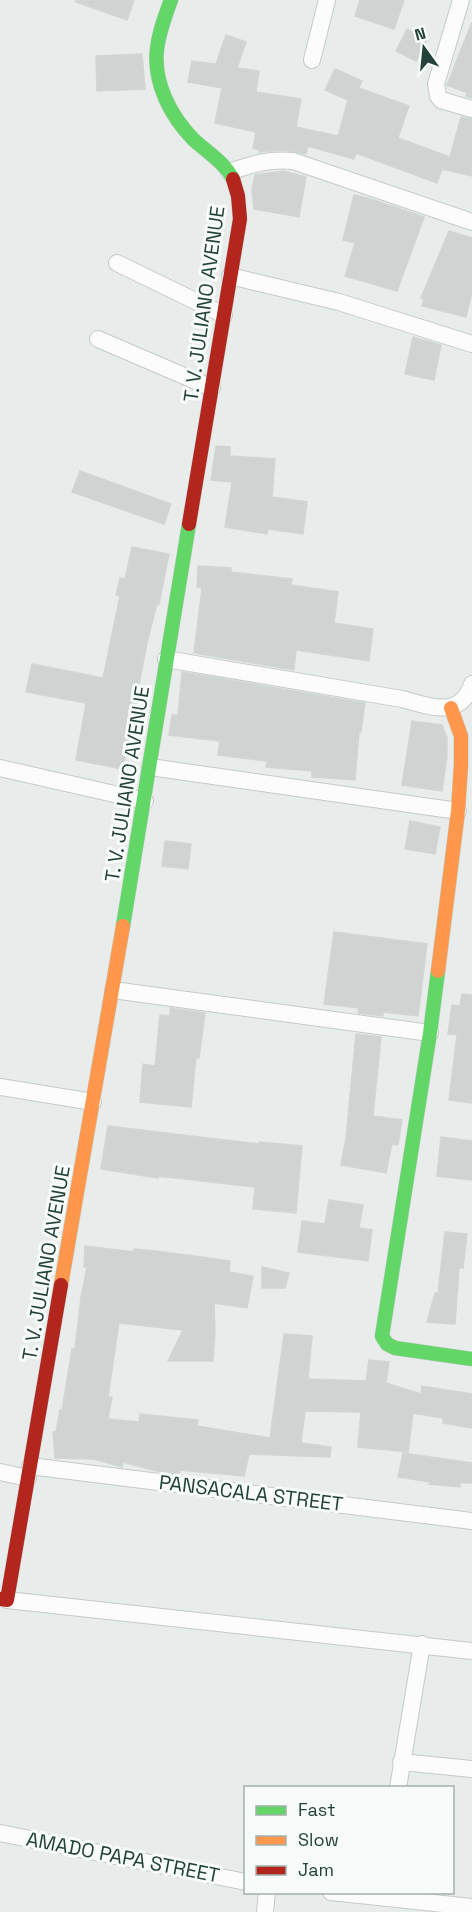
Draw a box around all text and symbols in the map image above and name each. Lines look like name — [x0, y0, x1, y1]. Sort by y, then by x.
north arrow — [394, 18, 454, 78]
text: N — [412, 22, 428, 46]
street label: T. V. JULIANO AVENUE — [177, 204, 231, 404]
street label: T. V. JULIANO AVENUE — [99, 684, 155, 884]
street label: T. V. JULIANO AVENUE — [16, 1163, 76, 1363]
street label: PANSACALA STREET — [157, 1469, 345, 1517]
legend — [244, 1786, 454, 1894]
text: Fast — [298, 1798, 335, 1821]
street label: AMADO PAPA STREET — [24, 1825, 222, 1889]
text: Slow — [298, 1828, 339, 1851]
text: Jam — [298, 1858, 334, 1881]

